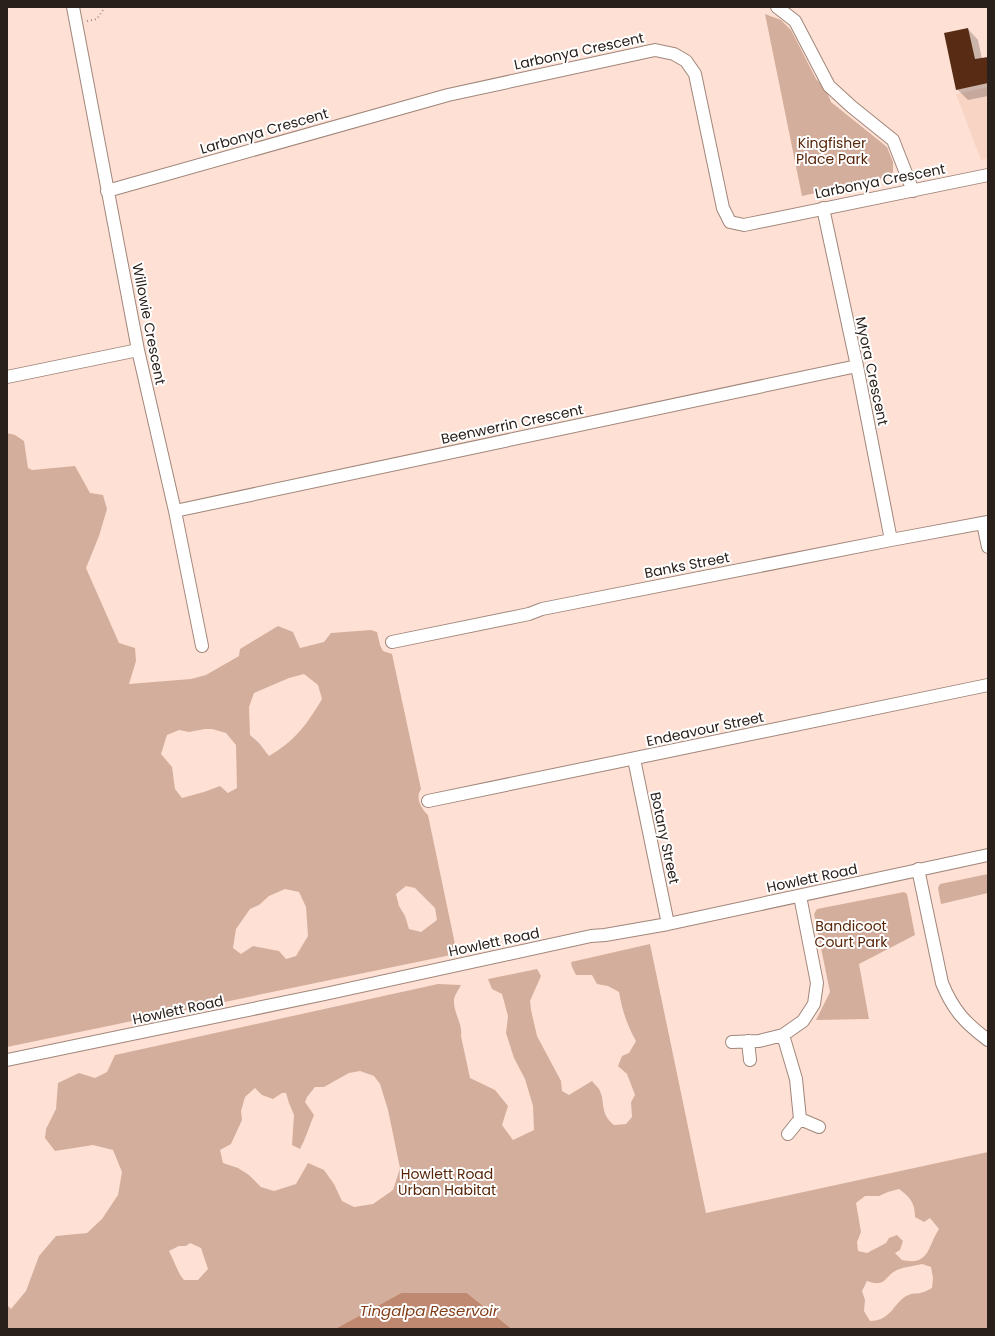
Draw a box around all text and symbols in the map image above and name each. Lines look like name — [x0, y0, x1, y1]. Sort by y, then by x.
street label: Larbonya Crescent — [512, 27, 646, 75]
street label: Larbonya Crescent — [198, 103, 330, 159]
park label: Kingfisher Place Park — [796, 133, 869, 169]
street label: Larbonya Crescent — [813, 159, 947, 203]
street label: Willowie Crescent — [127, 261, 171, 387]
street label: Myora Crescent — [851, 315, 893, 427]
street label: Beenwerrin Crescent — [439, 399, 585, 449]
street label: Banks Street — [643, 547, 731, 583]
street label: Endeavour Street — [644, 707, 766, 751]
street label: Botany Street — [645, 790, 685, 886]
street label: Howlett Road — [765, 859, 859, 897]
park label: Bandicoot Court Park — [815, 916, 888, 952]
street label: Howlett Road — [447, 923, 541, 961]
street label: Howlett Road — [131, 991, 225, 1029]
park label: Howlett Road Urban Habitat — [398, 1164, 496, 1200]
water label: Tingalpa Reservoir — [360, 1300, 499, 1321]

